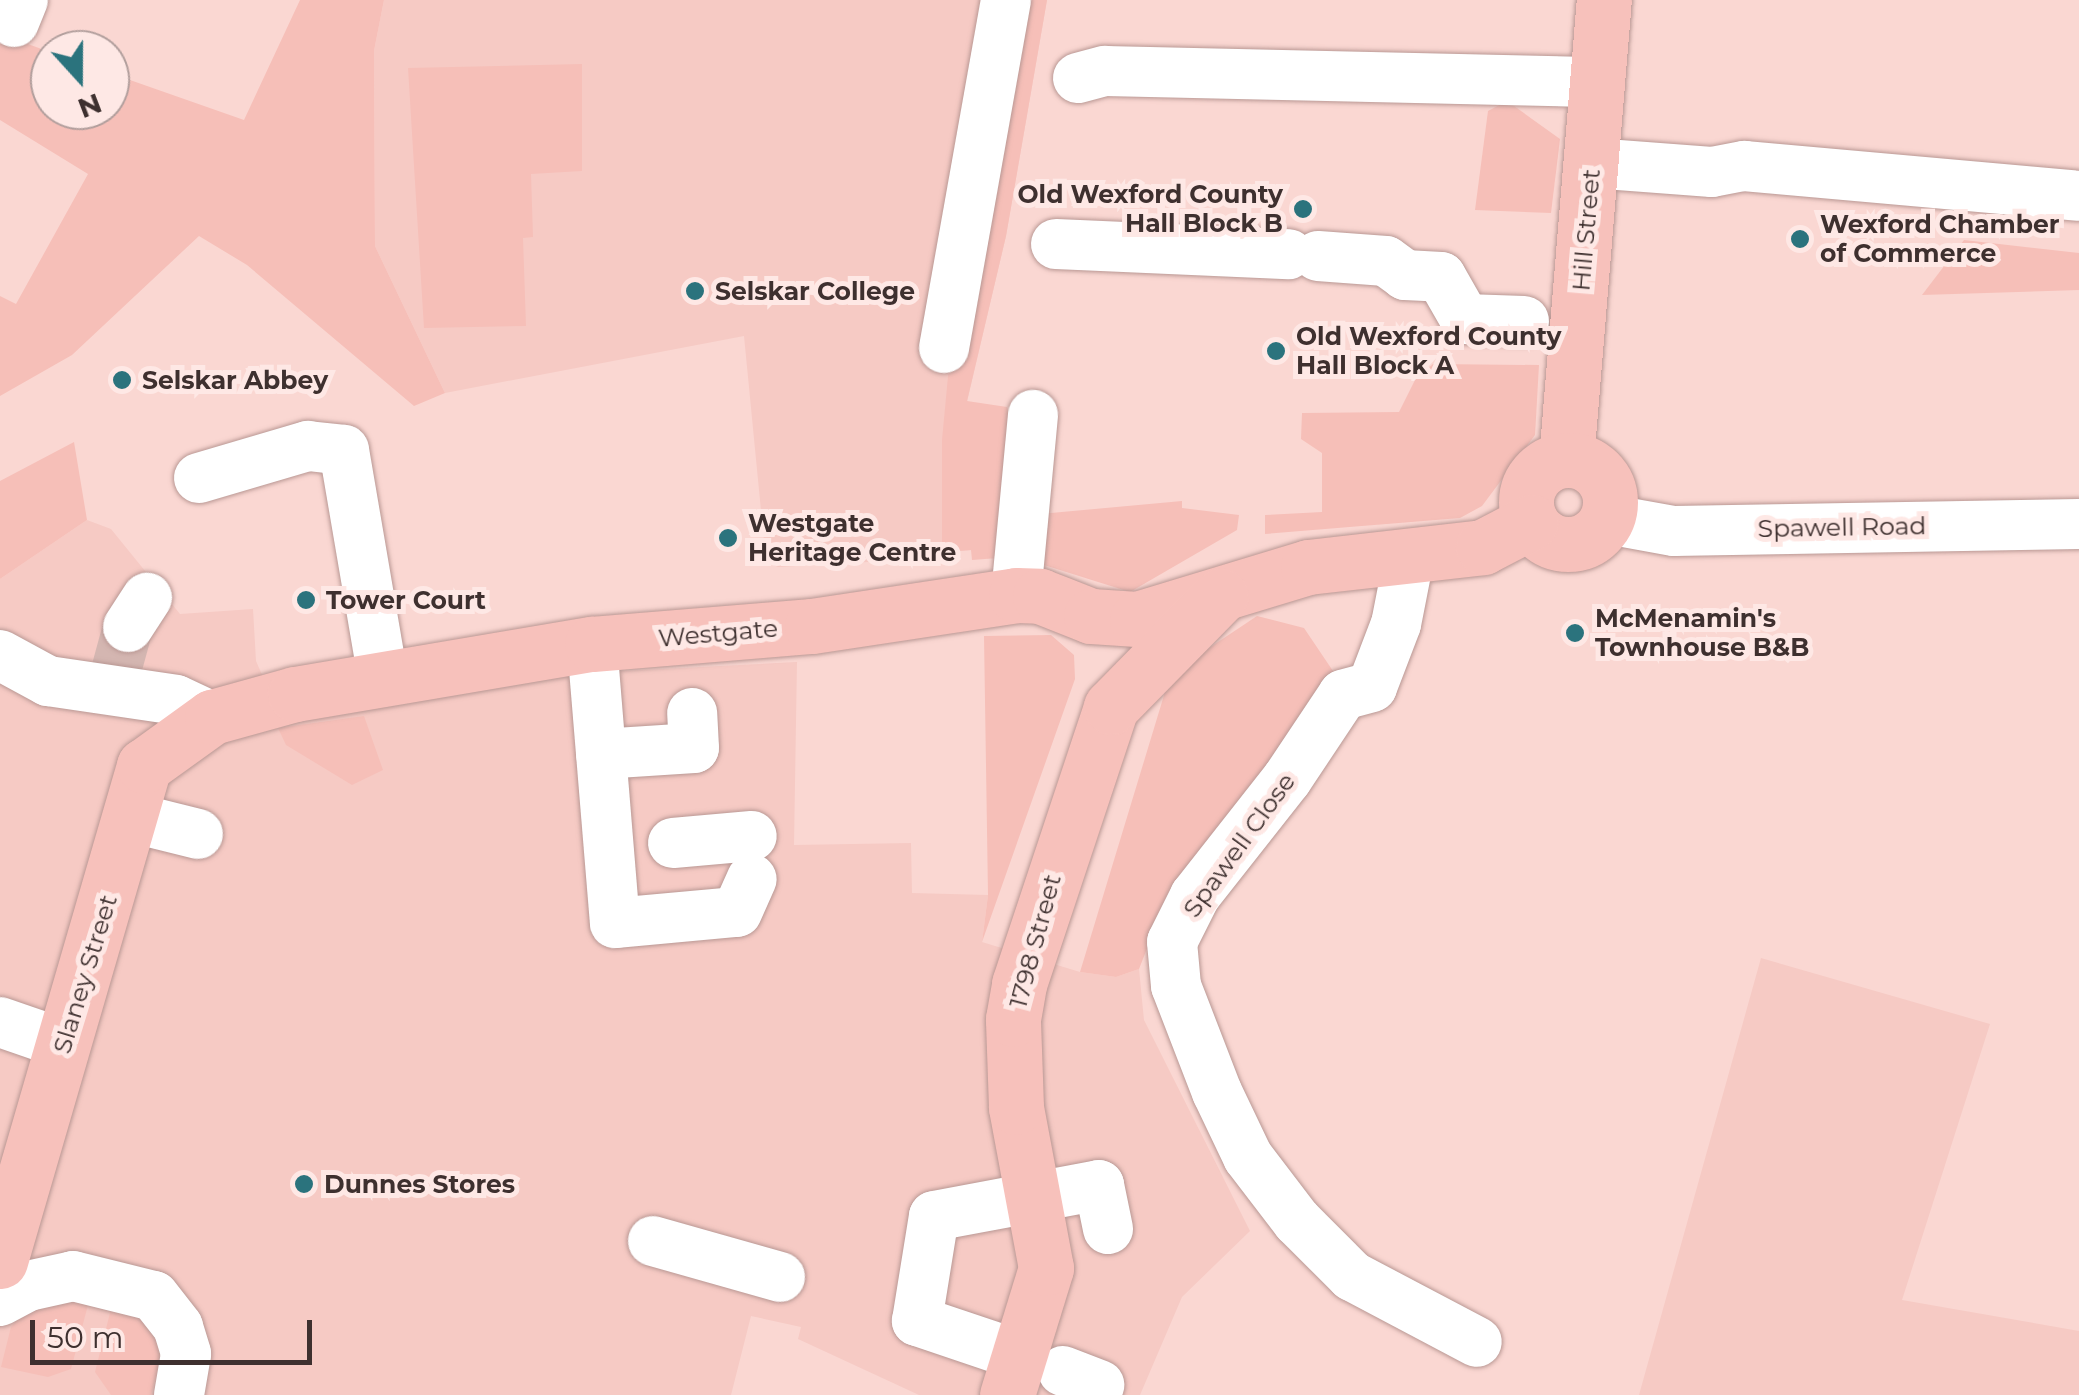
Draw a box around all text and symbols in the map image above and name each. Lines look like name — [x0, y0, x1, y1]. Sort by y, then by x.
north arrow — [30, 30, 130, 130]
text: N — [73, 86, 107, 126]
street label: Hill Street — [1566, 168, 1606, 292]
place label: Old Wexford County Hall Block B — [1018, 180, 1283, 239]
marker: Old Wexford County Hall Block B — [1292, 198, 1314, 220]
place label: Wexford Chamber of Commerce — [1820, 210, 2060, 269]
marker: Wexford Chamber of Commerce — [1789, 228, 1811, 250]
place label: Selskar College — [715, 276, 915, 306]
marker: Selskar College — [684, 280, 706, 302]
place label: Old Wexford County Hall Block A — [1296, 322, 1561, 381]
marker: Old Wexford County Hall Block A — [1265, 340, 1287, 362]
place label: Selskar Abbey — [142, 365, 328, 395]
marker: Selskar Abbey — [111, 369, 133, 391]
place label: Westgate Heritage Centre — [748, 509, 956, 568]
street label: Spawell Road — [1757, 511, 1927, 543]
marker: Westgate Heritage Centre — [717, 527, 739, 549]
place label: Tower Court — [326, 585, 486, 615]
marker: Tower Court — [295, 589, 317, 611]
place label: McMenamin's Townhouse B&B — [1595, 604, 1809, 663]
street label: Westgate — [657, 613, 779, 653]
marker: McMenamin's Townhouse B&B — [1564, 622, 1586, 644]
street label: Spawell Close — [1177, 767, 1301, 923]
street label: 1798 Street — [1003, 871, 1067, 1011]
street label: Slaney Street — [47, 891, 123, 1057]
place label: Dunnes Stores — [324, 1169, 515, 1199]
marker: Dunnes Stores — [293, 1173, 315, 1195]
scale bar — [35, 1300, 318, 1362]
text: 50 m — [47, 1319, 124, 1356]

